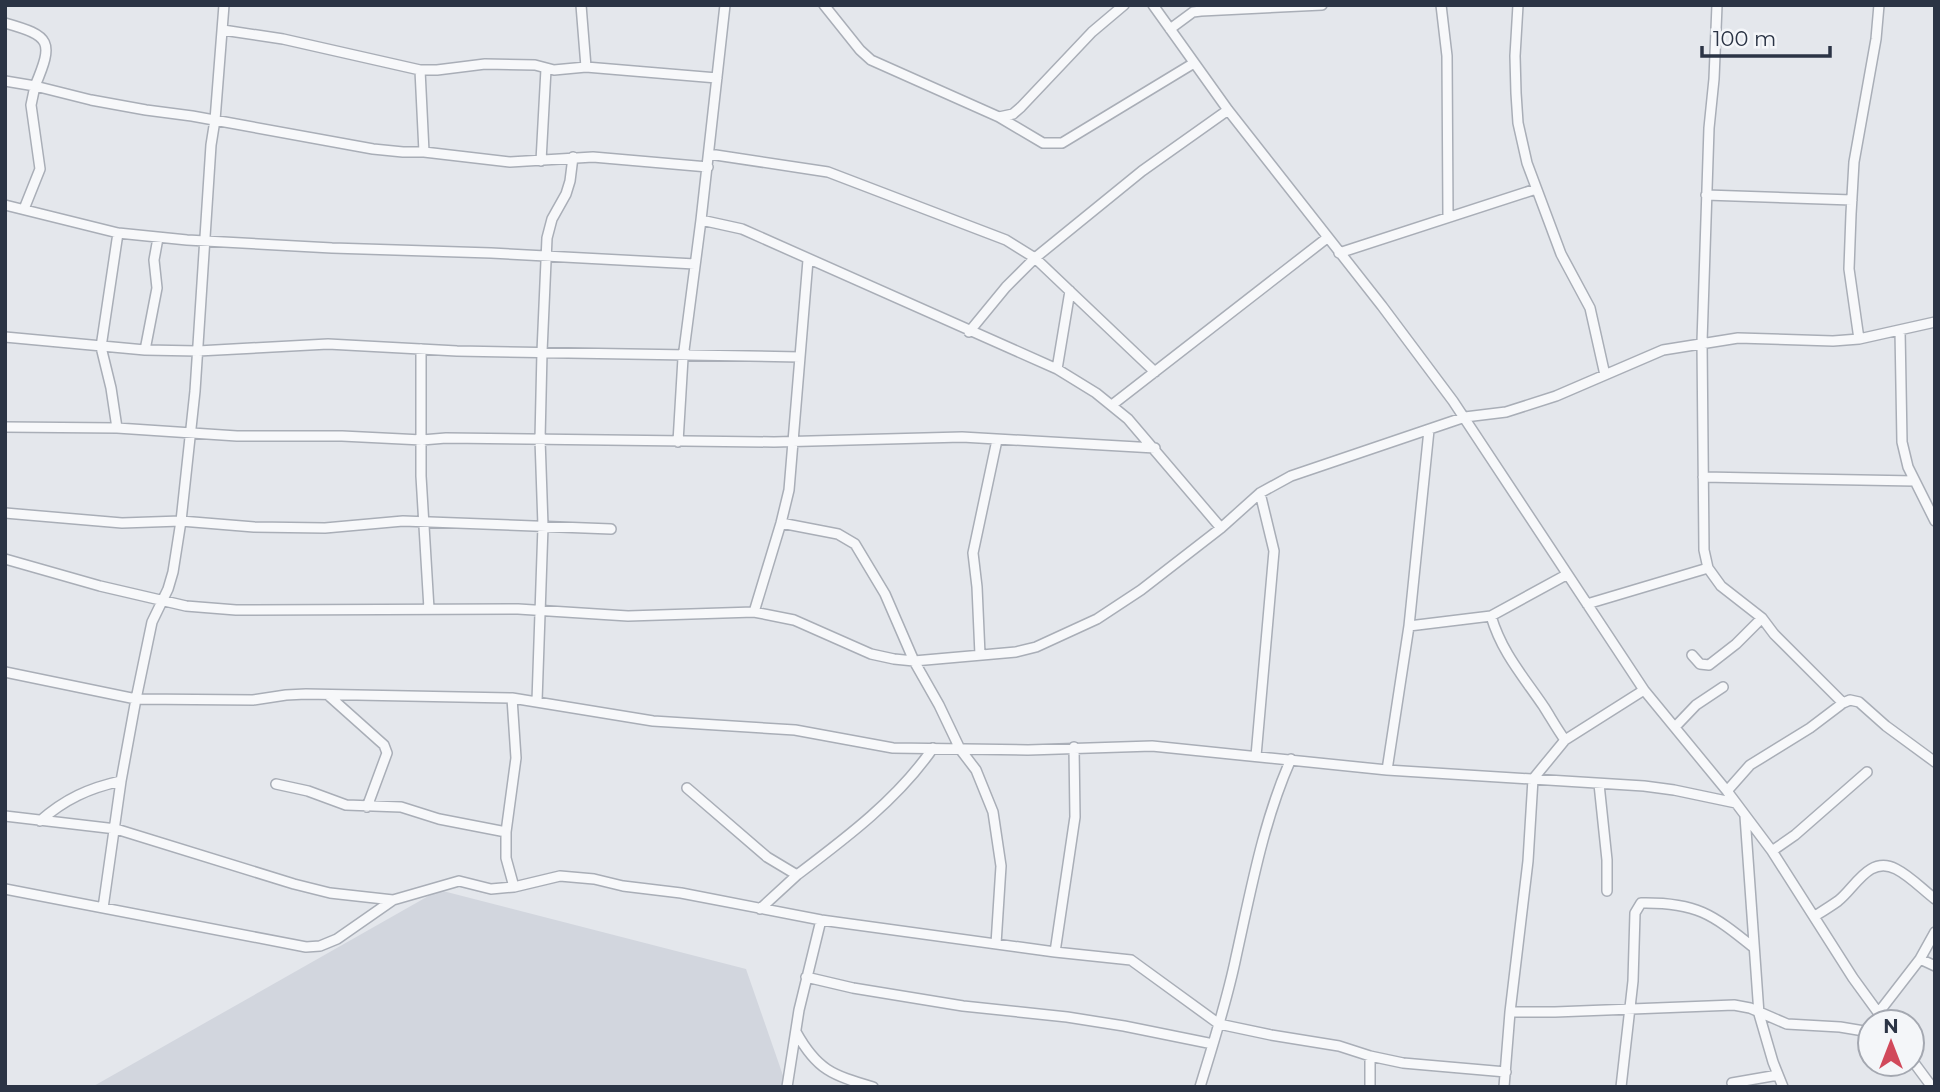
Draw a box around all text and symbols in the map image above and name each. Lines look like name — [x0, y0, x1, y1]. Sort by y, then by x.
scale bar — [1702, 14, 1830, 58]
text: 100 m — [1713, 26, 1776, 51]
north arrow — [1856, 1008, 1926, 1078]
text: N — [1883, 1015, 1899, 1038]

